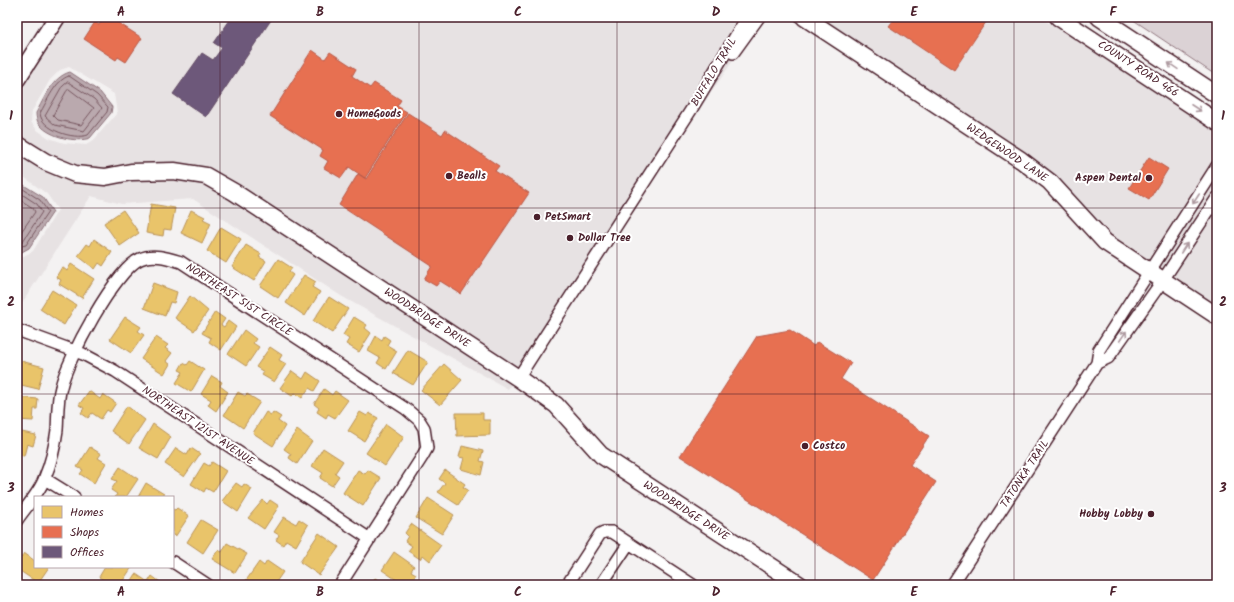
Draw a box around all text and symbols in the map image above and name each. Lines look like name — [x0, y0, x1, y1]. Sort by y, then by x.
text: A — [117, 2, 125, 23]
text: B — [316, 2, 324, 23]
text: C — [514, 2, 522, 23]
text: D — [712, 2, 721, 23]
text: E — [910, 2, 918, 23]
text: F — [1109, 2, 1117, 23]
street label: BUFFALO TRAIL — [686, 34, 742, 110]
street label: COUNTY ROAD 466 — [1094, 36, 1182, 102]
one-way arrow — [1168, 62, 1179, 70]
one-way arrow — [1190, 104, 1201, 112]
place label: HomeGoods — [347, 105, 402, 123]
text: 1 — [9, 106, 13, 127]
text: 1 — [1221, 106, 1225, 127]
marker: HomeGoods — [334, 109, 344, 119]
street label: WEDGEWOOD LANE — [962, 119, 1052, 187]
place label: Bealls — [457, 167, 487, 185]
place label: Aspen Dental — [1075, 169, 1141, 187]
marker: Bealls — [444, 171, 454, 181]
marker: Aspen Dental — [1144, 173, 1154, 183]
one-way arrow — [1192, 193, 1200, 204]
place label: PetSmart — [545, 208, 592, 226]
marker: PetSmart — [532, 212, 542, 222]
place label: Dollar Tree — [578, 229, 631, 247]
marker: Dollar Tree — [565, 233, 575, 243]
one-way arrow — [1180, 243, 1188, 254]
street label: NORTHEAST 51ST CIRCLE — [182, 259, 296, 342]
street label: WOODBRIDGE DRIVE — [380, 283, 474, 353]
text: 2 — [7, 292, 15, 313]
text: 2 — [1219, 292, 1227, 313]
one-way arrow — [1119, 331, 1127, 342]
street label: NORTHEAST 121ST AVENUE — [138, 382, 258, 471]
street label: TATONKA TRAIL — [996, 436, 1054, 512]
place label: Costco — [813, 437, 845, 455]
marker: Costco — [800, 441, 810, 451]
street label: WOODBRIDGE DRIVE — [639, 476, 733, 546]
text: 3 — [6, 478, 15, 499]
text: 3 — [1218, 478, 1227, 499]
legend — [34, 496, 174, 568]
text: Homes — [70, 503, 104, 522]
place label: Hobby Lobby — [1079, 505, 1143, 523]
marker: Hobby Lobby — [1146, 509, 1156, 519]
text: Shops — [70, 523, 99, 542]
text: Offices — [70, 543, 104, 562]
text: A — [117, 582, 125, 602]
text: B — [316, 582, 324, 602]
text: C — [514, 582, 522, 602]
text: D — [712, 582, 721, 602]
text: E — [910, 582, 918, 602]
text: F — [1109, 582, 1117, 602]

